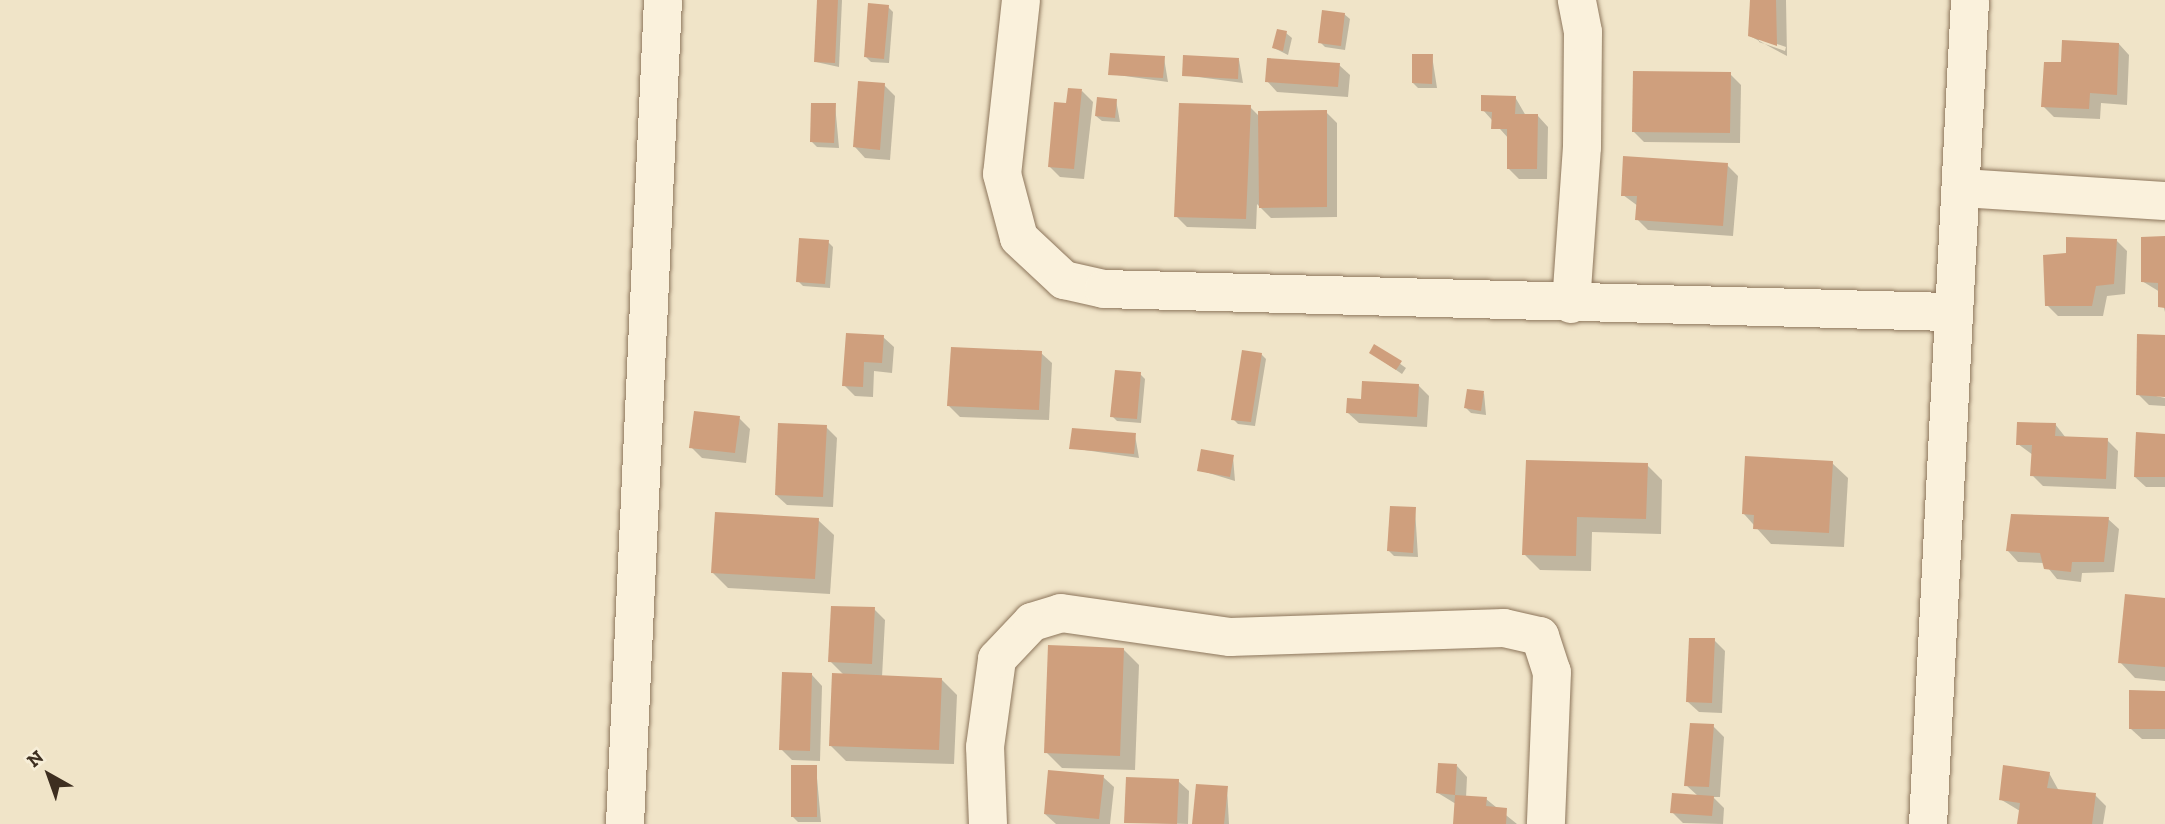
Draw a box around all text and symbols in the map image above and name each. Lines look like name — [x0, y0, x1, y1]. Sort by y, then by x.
north arrow — [14, 740, 84, 810]
text: N — [22, 745, 48, 772]

